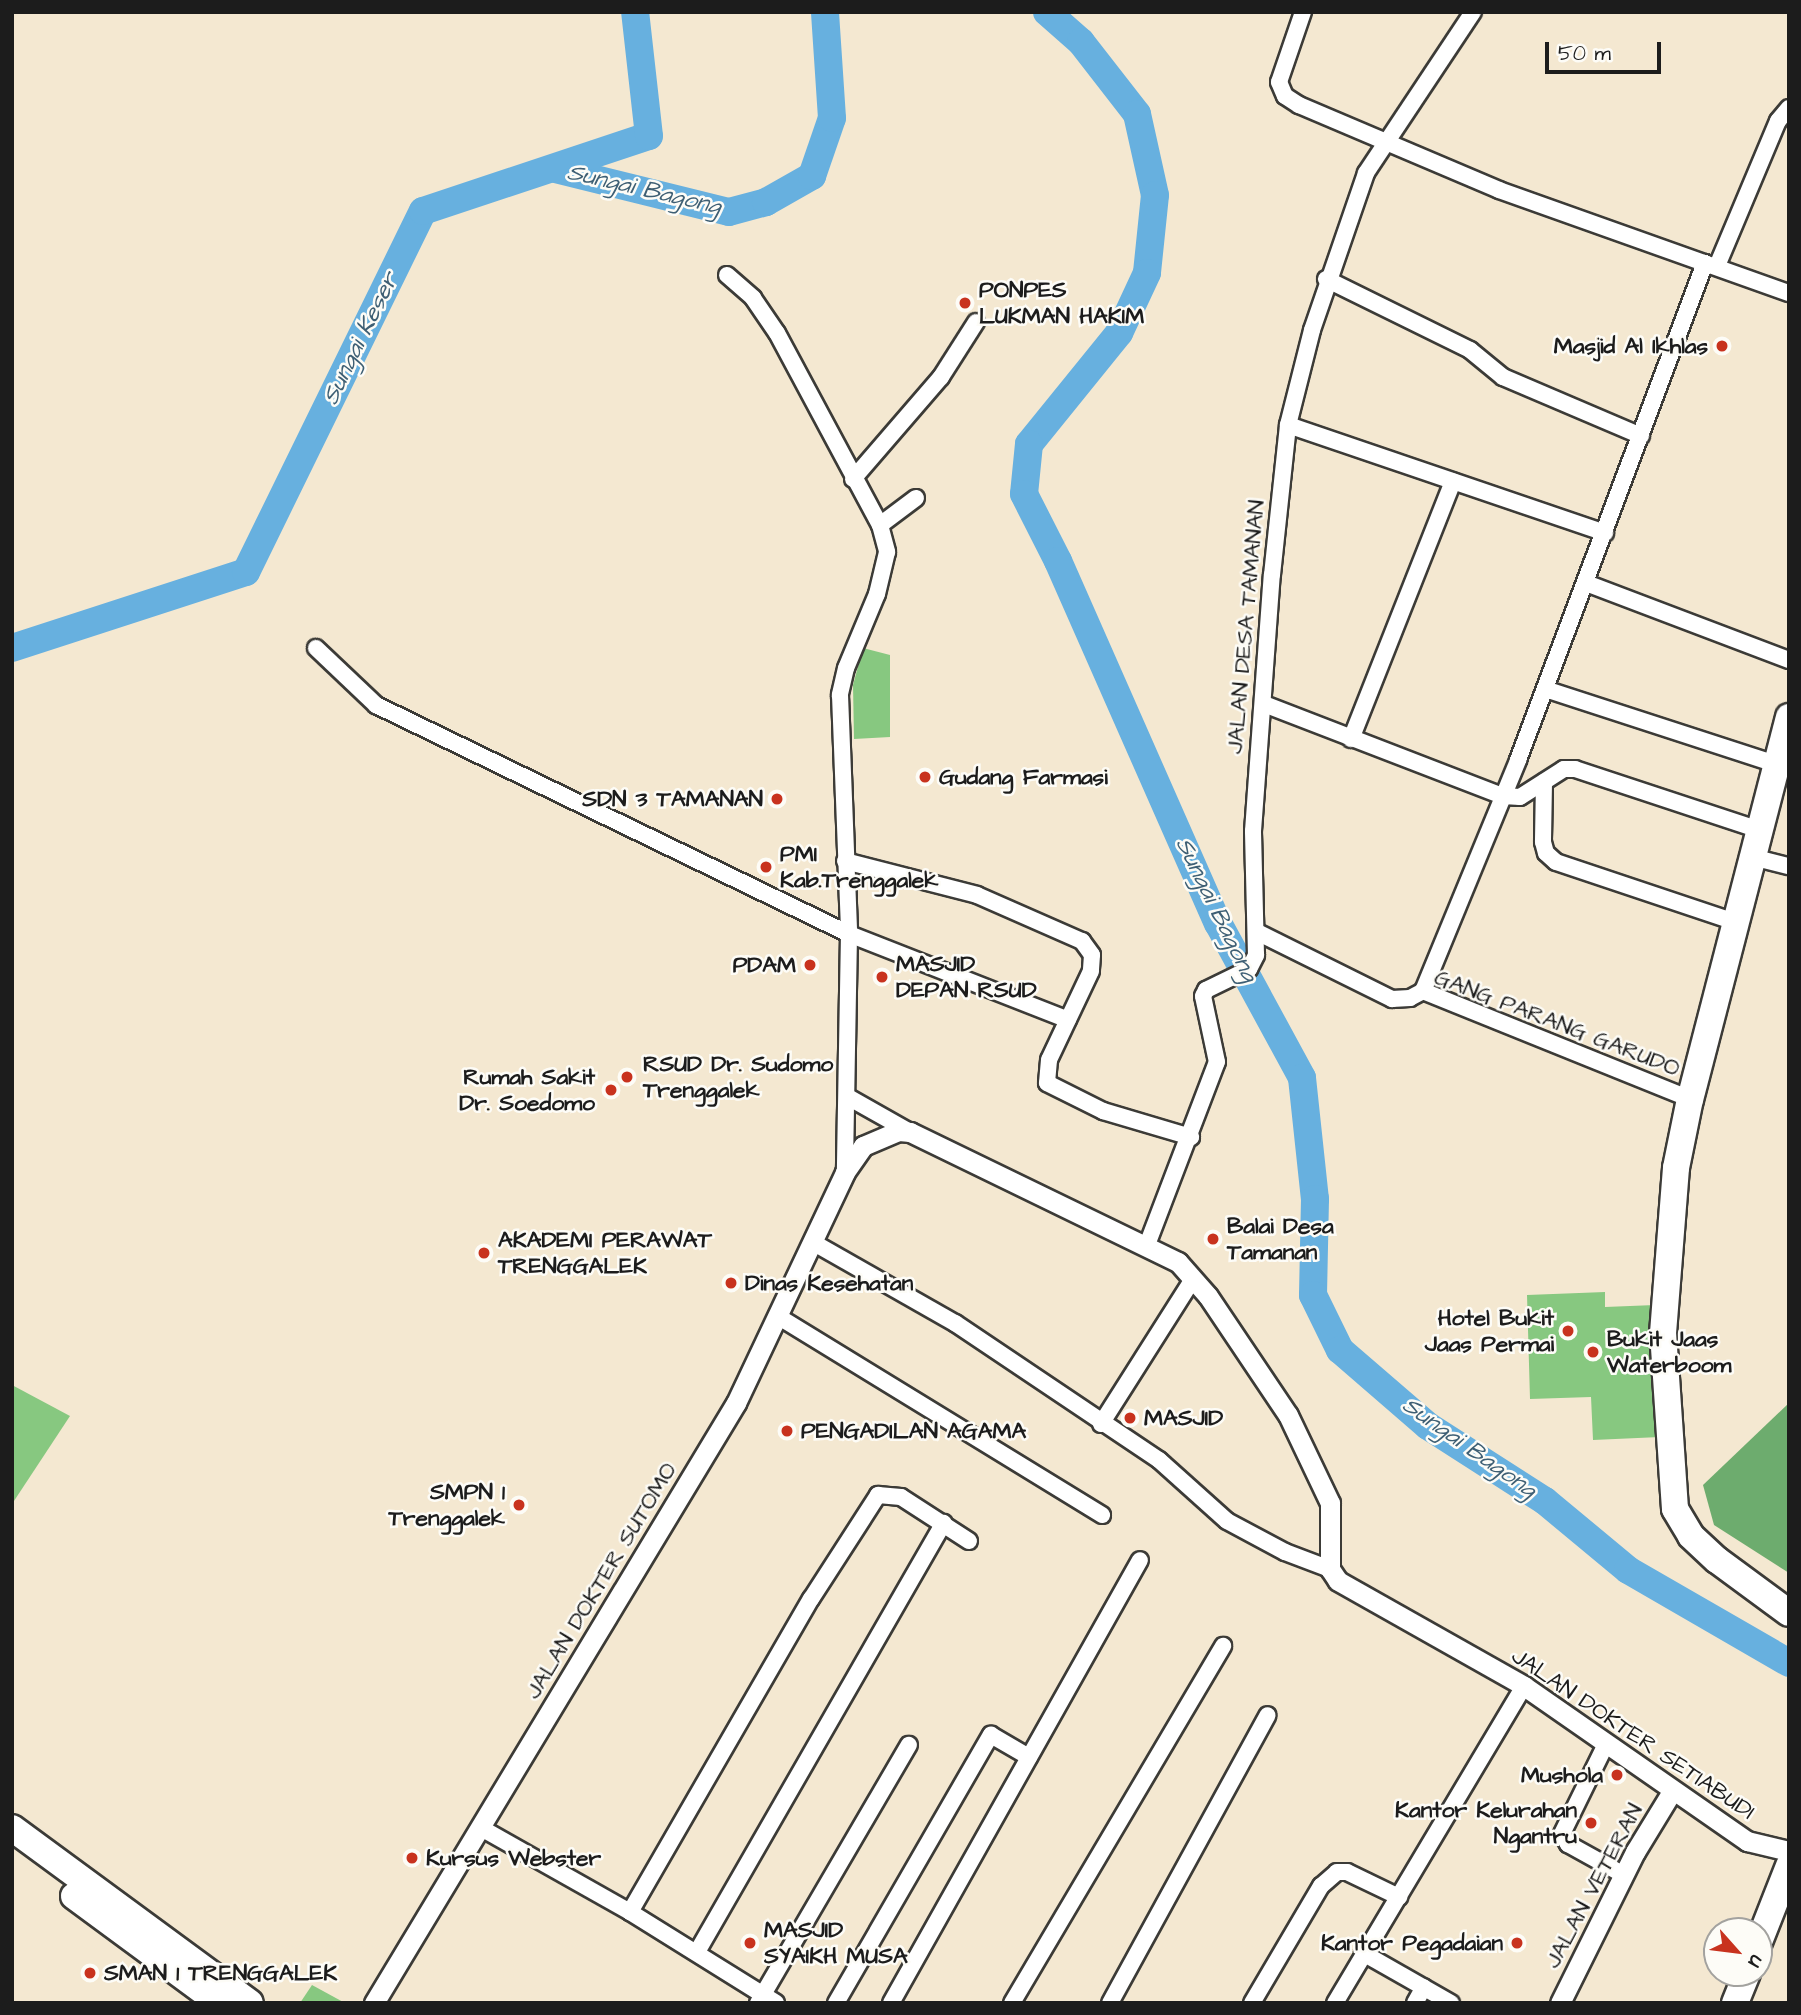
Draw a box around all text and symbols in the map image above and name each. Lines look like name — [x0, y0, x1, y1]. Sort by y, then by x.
scale bar — [1549, 28, 1664, 72]
text: 50 m — [1558, 39, 1611, 68]
water label: Sungai Bagong — [564, 158, 724, 222]
water label: Sungai Keser — [317, 268, 405, 410]
place label: PONPES LUKMAN HAKIM — [979, 276, 1144, 330]
marker: PONPES LUKMAN HAKIM — [957, 295, 973, 311]
place label: Masjid Al Ikhlas — [1554, 332, 1708, 360]
marker: Masjid Al Ikhlas — [1714, 338, 1730, 354]
street label: JALAN DESA TAMANAN — [1221, 499, 1271, 755]
place label: Gudang Farmasi — [939, 763, 1108, 791]
marker: Gudang Farmasi — [917, 769, 933, 785]
place label: SDN 3 TAMANAN — [582, 785, 763, 813]
marker: SDN 3 TAMANAN — [769, 791, 785, 807]
water label: Sungai Bagong — [1169, 833, 1263, 987]
place label: PMI Kab.Trenggalek — [780, 840, 938, 894]
marker: PMI Kab.Trenggalek — [758, 859, 774, 875]
place label: MASJID DEPAN RSUD — [896, 950, 1037, 1004]
place label: PDAM — [733, 951, 796, 979]
marker: PDAM — [802, 957, 818, 973]
street label: GANG PARANG GARUDO — [1430, 963, 1684, 1083]
marker: MASJID DEPAN RSUD — [874, 969, 890, 985]
place label: RSUD Dr. Sudomo Trenggalek — [643, 1050, 833, 1104]
place label: Rumah Sakit Dr. Soedomo — [459, 1063, 595, 1117]
marker: RSUD Dr. Sudomo Trenggalek — [617, 1067, 637, 1087]
marker: Rumah Sakit Dr. Soedomo — [601, 1080, 621, 1100]
place label: Balai Desa Tamanan — [1227, 1212, 1334, 1266]
place label: AKADEMI PERAWAT TRENGGALEK — [498, 1226, 712, 1280]
marker: Balai Desa Tamanan — [1205, 1231, 1221, 1247]
marker: AKADEMI PERAWAT TRENGGALEK — [476, 1245, 492, 1261]
place label: Dinas Kesehatan — [745, 1269, 913, 1297]
marker: Dinas Kesehatan — [723, 1275, 739, 1291]
place label: Hotel Bukit Jaas Permai — [1425, 1304, 1554, 1358]
marker: Hotel Bukit Jaas Permai — [1560, 1323, 1576, 1339]
place label: Bukit Jaas Waterboom — [1607, 1325, 1731, 1379]
marker: Bukit Jaas Waterboom — [1585, 1344, 1601, 1360]
water label: Sungai Bagong — [1396, 1391, 1542, 1505]
place label: MASJID — [1144, 1404, 1223, 1432]
marker: MASJID — [1122, 1410, 1138, 1426]
place label: PENGADILAN AGAMA — [801, 1417, 1026, 1445]
marker: PENGADILAN AGAMA — [779, 1423, 795, 1439]
street label: JALAN DOKTER SUTOMO — [519, 1458, 683, 1704]
place label: SMPN 1 Trenggalek — [388, 1478, 505, 1532]
marker: SMPN 1 Trenggalek — [511, 1497, 527, 1513]
street label: JALAN DOKTER SETIABUDI — [1506, 1642, 1760, 1826]
place label: Mushola — [1521, 1761, 1603, 1789]
marker: Mushola — [1609, 1767, 1625, 1783]
place label: Kantor Kelurahan Ngantru — [1395, 1796, 1577, 1850]
street label: JALAN VETERAN — [1539, 1799, 1649, 1973]
marker: Kantor Kelurahan Ngantru — [1583, 1815, 1599, 1831]
place label: Kursus Webster — [426, 1844, 601, 1872]
marker: Kursus Webster — [404, 1850, 420, 1866]
place label: MASJID SYAIKH MUSA — [764, 1916, 908, 1970]
north arrow — [1703, 1917, 1773, 1987]
place label: Kantor Pegadaian — [1321, 1929, 1503, 1957]
marker: MASJID SYAIKH MUSA — [742, 1935, 758, 1951]
marker: Kantor Pegadaian — [1509, 1935, 1525, 1951]
text: U — [1741, 1950, 1770, 1972]
place label: SMAN 1 TRENGGALEK — [104, 1959, 337, 1987]
marker: SMAN 1 TRENGGALEK — [82, 1965, 98, 1981]

